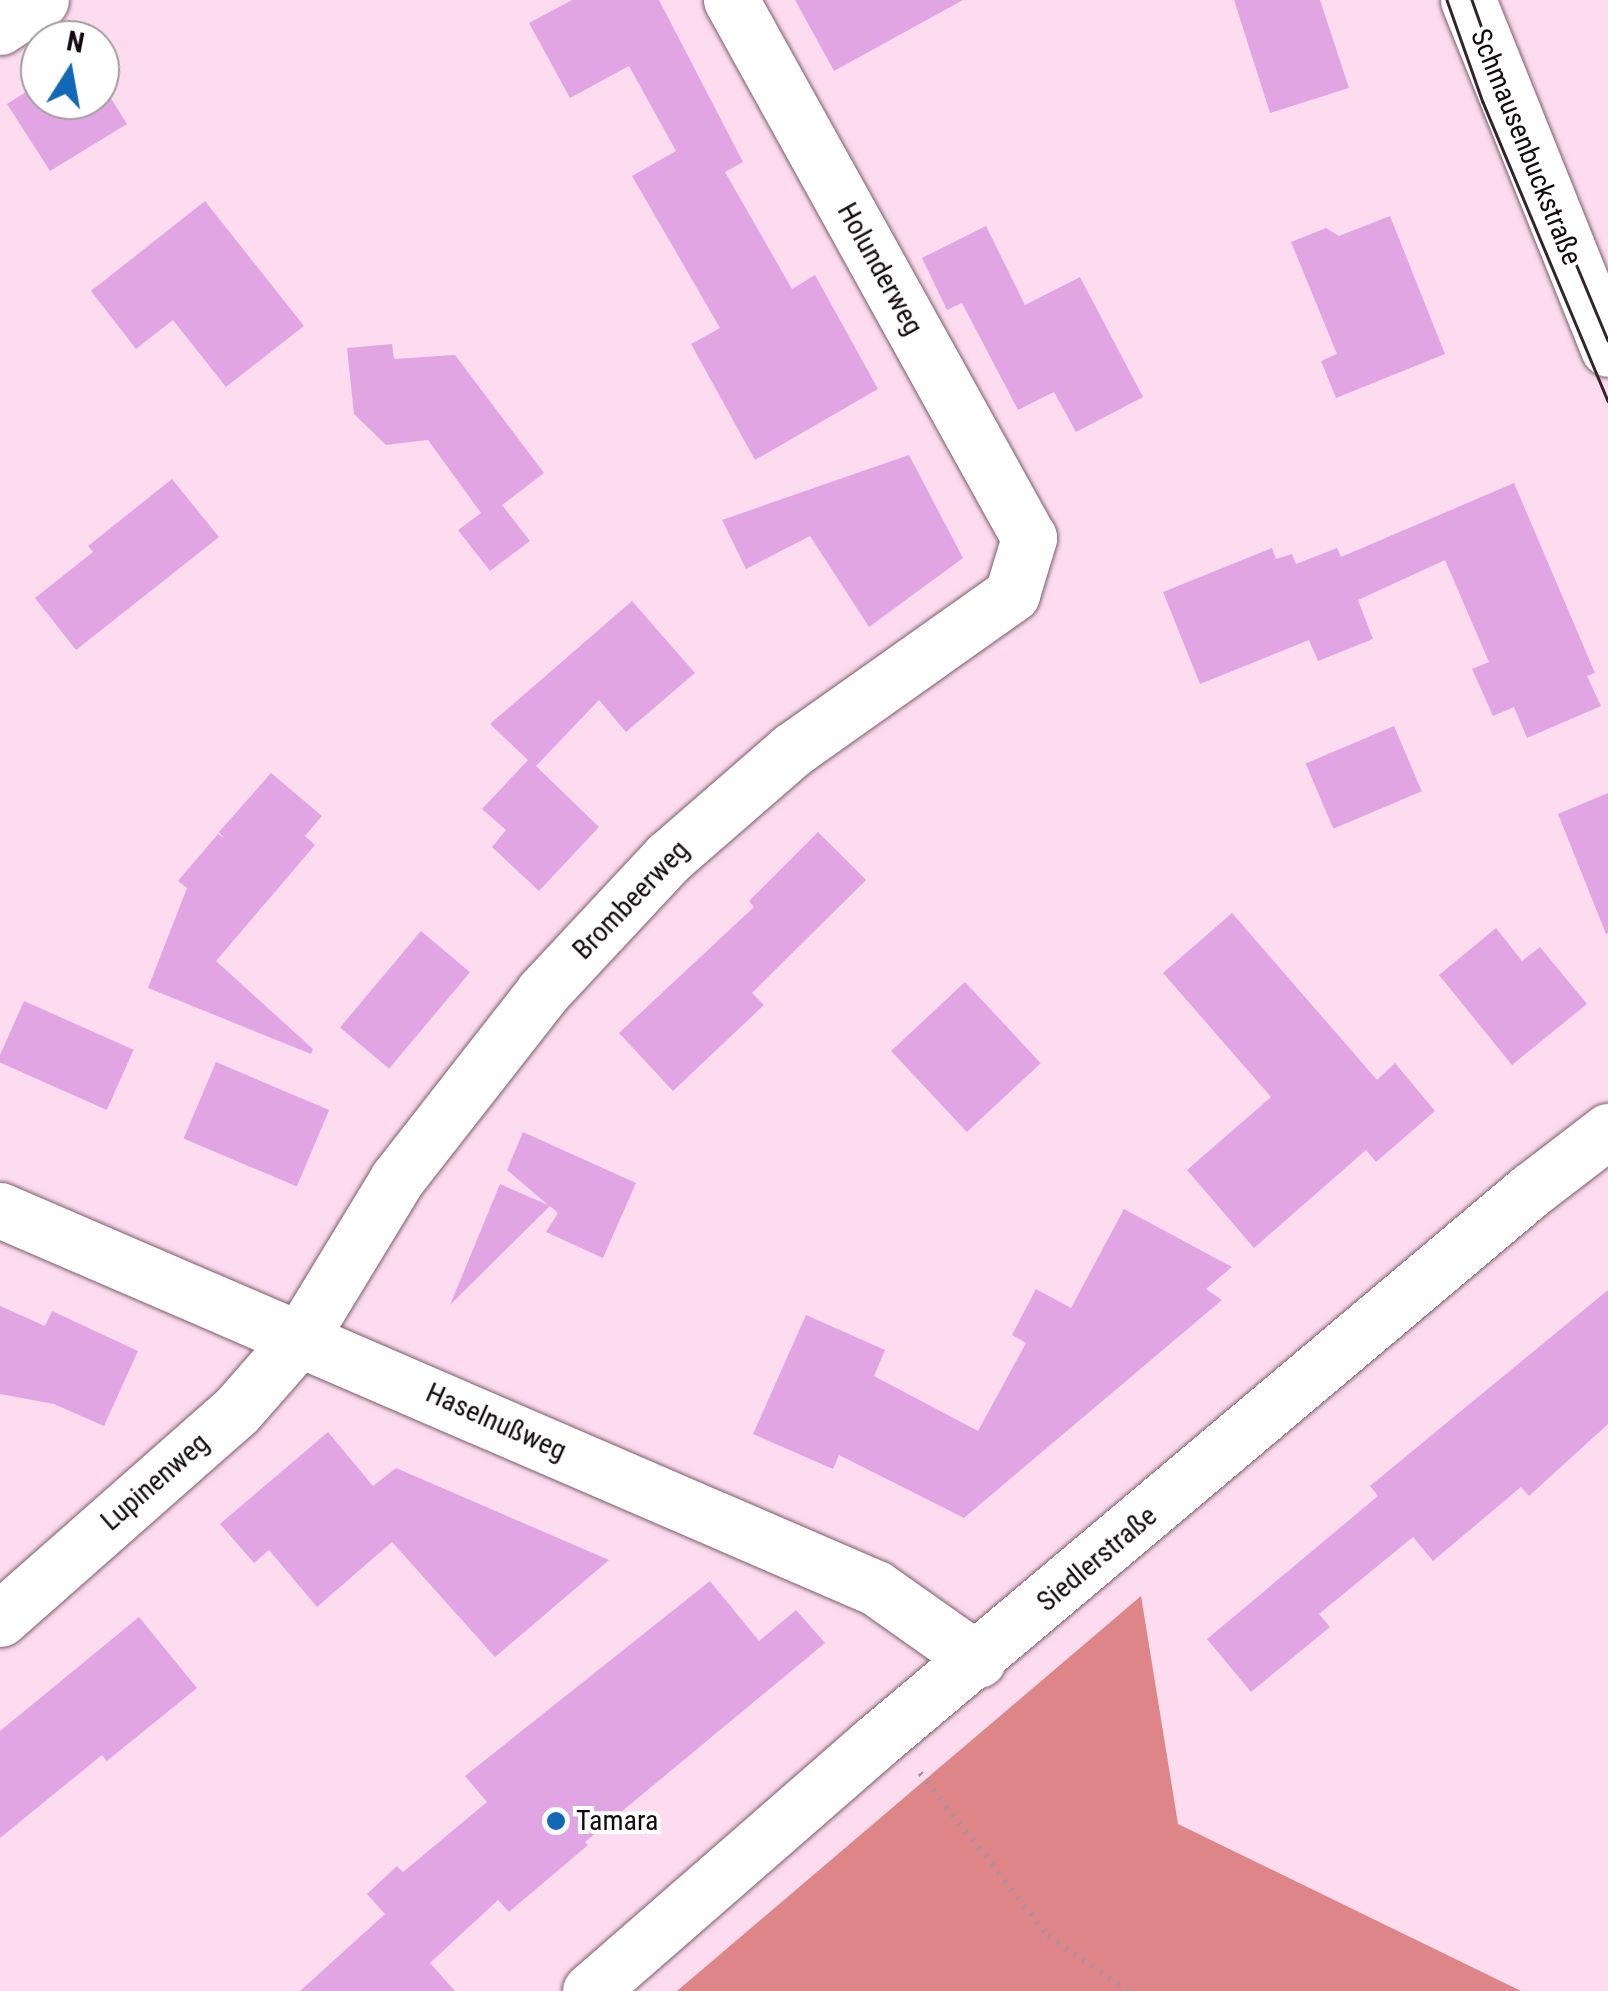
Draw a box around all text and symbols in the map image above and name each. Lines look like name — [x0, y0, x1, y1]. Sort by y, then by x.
north arrow — [20, 20, 120, 120]
text: N — [64, 24, 87, 60]
street label: Schmausenbuckstraße — [1463, 24, 1589, 270]
street label: Holunderweg — [830, 197, 930, 341]
street label: Brombeerweg — [566, 833, 696, 967]
street label: Haselnußweg — [421, 1376, 571, 1468]
street label: Lupinenweg — [94, 1426, 216, 1538]
street label: Siedlerstraße — [1030, 1499, 1164, 1619]
place label: Tamara — [576, 1804, 658, 1838]
marker: Tamara — [545, 1810, 567, 1832]

